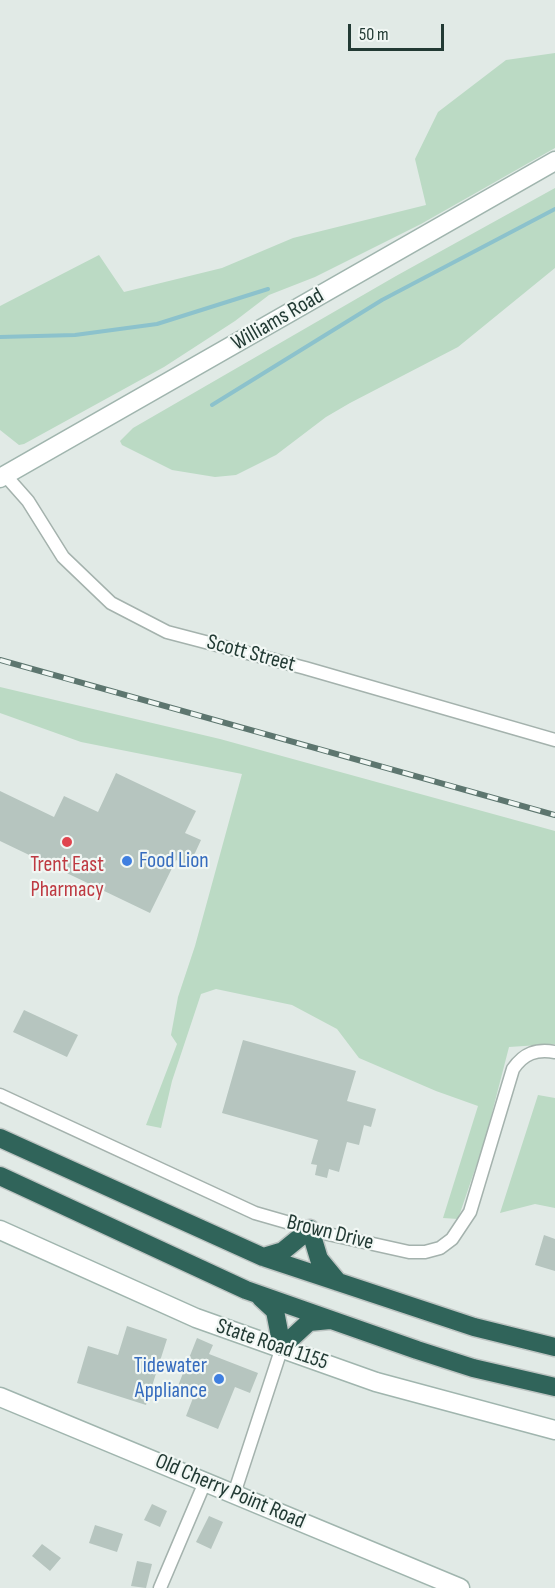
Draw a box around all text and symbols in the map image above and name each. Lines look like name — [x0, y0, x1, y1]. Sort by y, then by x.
scale bar — [351, 12, 447, 50]
text: 50 m — [359, 24, 389, 45]
street label: Williams Road — [227, 283, 329, 357]
street label: Scott Street — [204, 630, 298, 678]
marker: Trent East Pharmacy — [60, 835, 74, 849]
place label: Food Lion — [139, 848, 209, 874]
place label: Trent East Pharmacy — [30, 852, 104, 903]
marker: Food Lion — [120, 854, 134, 868]
street label: Brown Drive — [284, 1209, 376, 1257]
street label: State Road 1155 — [213, 1314, 331, 1376]
place label: Tidewater Appliance — [134, 1353, 207, 1404]
marker: Tidewater Appliance — [212, 1372, 226, 1386]
street label: Old Cherry Point Road — [151, 1449, 309, 1535]

